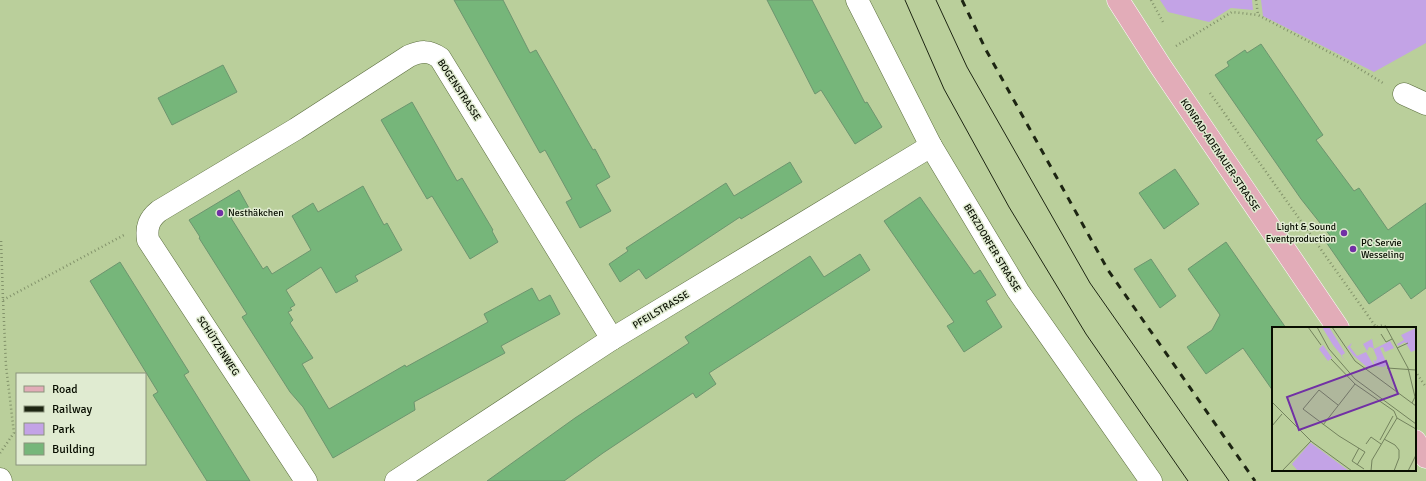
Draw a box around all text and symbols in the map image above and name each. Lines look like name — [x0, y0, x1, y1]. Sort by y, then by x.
street label: BOGENSTRASSE — [435, 57, 483, 123]
street label: KONRAD-ADENAUER-STRASSE — [1178, 96, 1262, 214]
street label: BERZDORFER STRASSE — [961, 202, 1023, 294]
place label: Nesthäkchen — [228, 207, 284, 219]
marker: Nesthäkchen — [215, 208, 225, 218]
place label: Light & Sound Eventproduction — [1266, 221, 1336, 245]
marker: Light & Sound Eventproduction — [1339, 228, 1349, 238]
place label: PC Servie Wesseling — [1361, 237, 1404, 261]
marker: PC Servie Wesseling — [1348, 244, 1358, 254]
street label: PFEILSTRASSE — [631, 288, 692, 332]
street label: SCHÜTZENWEG — [194, 314, 242, 378]
inset map — [1272, 327, 1416, 471]
legend — [16, 373, 146, 465]
text: Road — [52, 382, 78, 397]
text: Railway — [52, 402, 92, 417]
text: Park — [52, 422, 75, 437]
text: Building — [52, 442, 95, 457]

